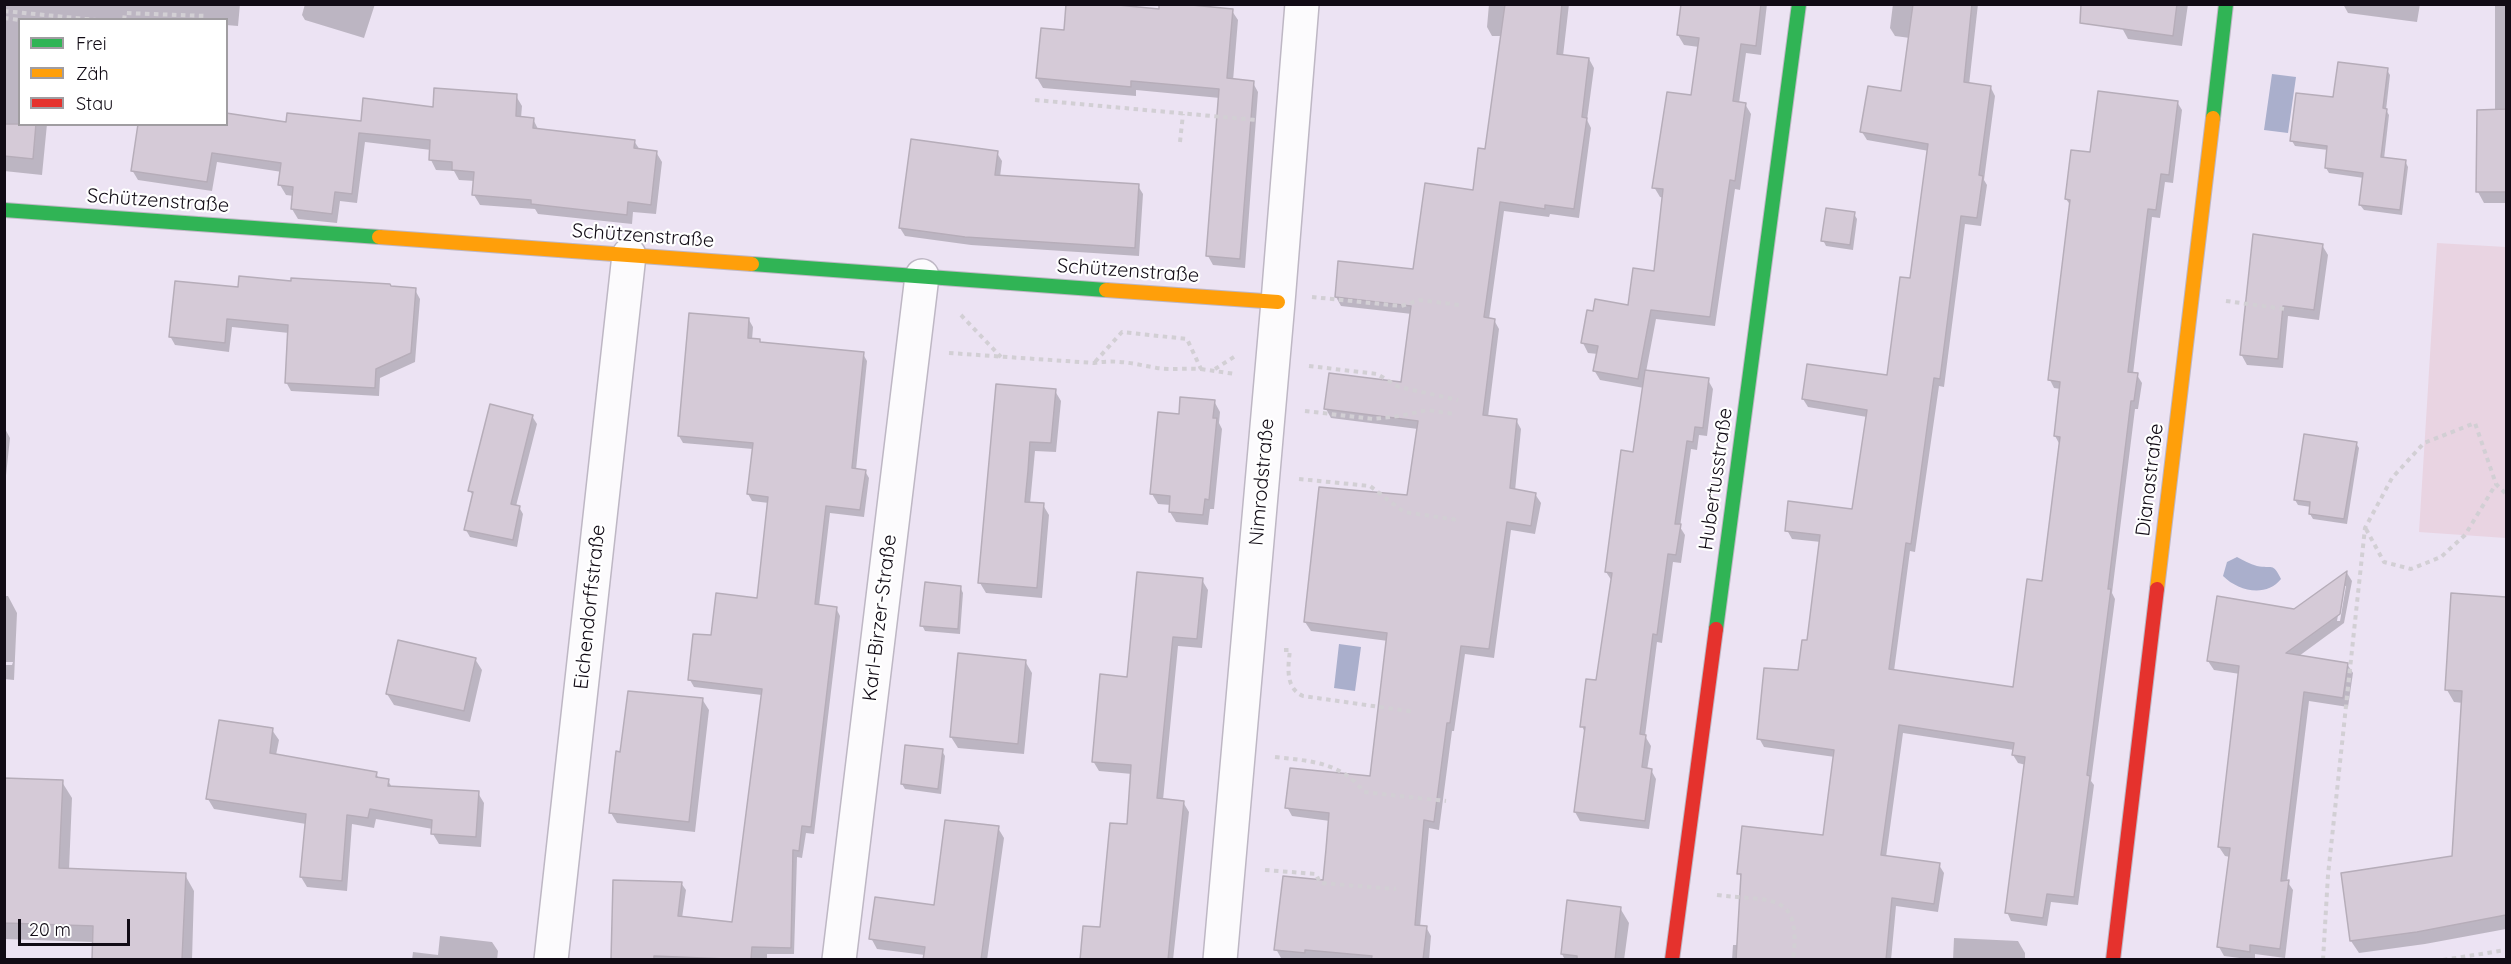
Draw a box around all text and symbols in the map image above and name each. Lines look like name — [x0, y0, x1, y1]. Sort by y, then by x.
legend — [18, 18, 228, 126]
text: Frei — [76, 32, 107, 55]
text: Zäh — [76, 62, 109, 85]
text: Stau — [76, 92, 113, 115]
street label: Schützenstraße — [86, 184, 230, 218]
street label: Schützenstraße — [571, 219, 715, 253]
street label: Schützenstraße — [1056, 254, 1200, 288]
street label: Hubertusstraße — [1694, 406, 1738, 552]
street label: Nimrodstraße — [1244, 417, 1280, 547]
street label: Dianastraße — [2131, 422, 2169, 538]
street label: Eichendorffstraße — [569, 523, 611, 691]
street label: Karl-Birzer-Straße — [858, 533, 902, 703]
scale bar — [21, 907, 134, 945]
text: 20 m — [29, 918, 71, 941]

